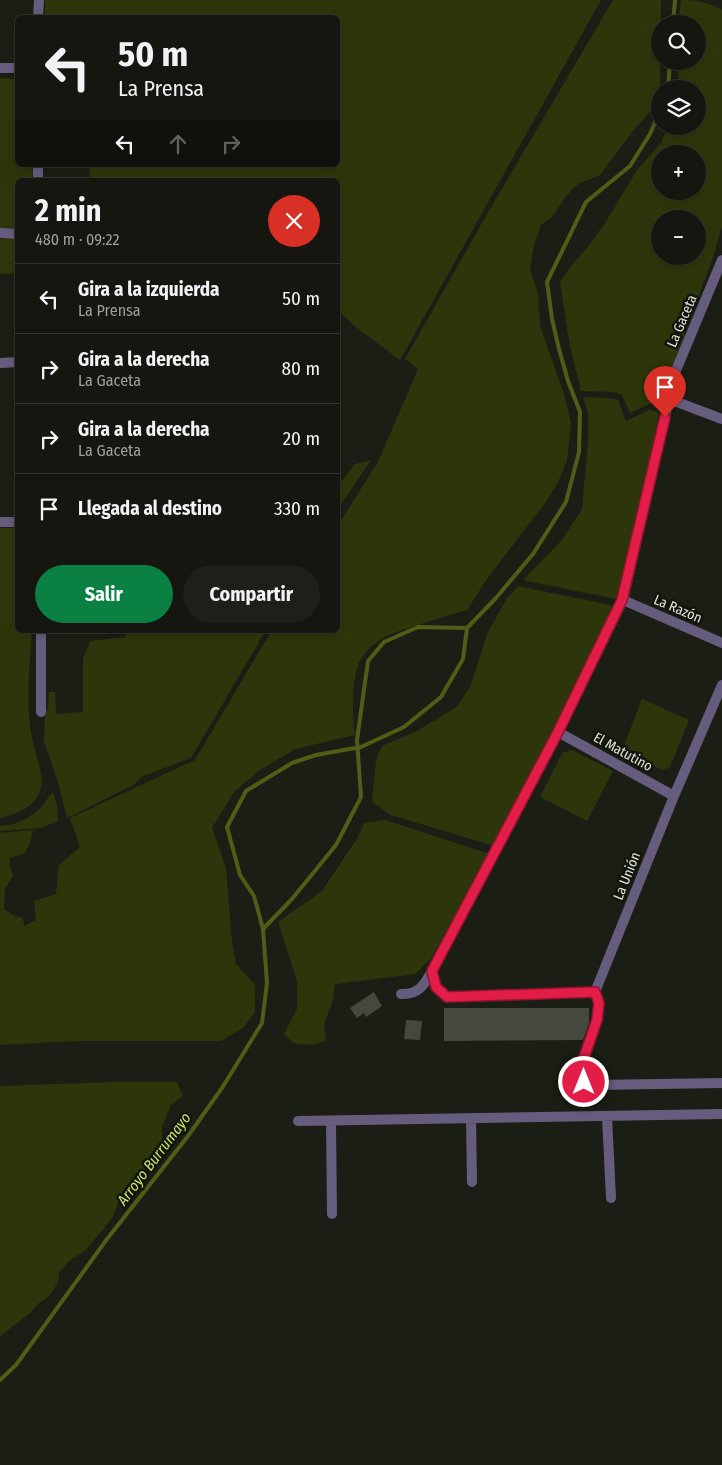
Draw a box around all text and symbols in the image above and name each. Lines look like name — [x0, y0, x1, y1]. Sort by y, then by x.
map controls — [651, 15, 706, 265]
button: search — [651, 15, 706, 70]
text: 50 m — [118, 33, 188, 75]
icon: left — [35, 35, 100, 100]
text: La Prensa — [118, 75, 204, 102]
button: layers — [651, 80, 706, 135]
icon: left — [111, 130, 139, 158]
icon: ahead — [164, 130, 192, 158]
icon: right — [217, 130, 245, 158]
button: + — [651, 145, 706, 200]
text: 2 min — [35, 193, 102, 229]
button: close — [268, 195, 320, 247]
button: − — [651, 210, 706, 265]
text: 480 m · 09:22 — [35, 230, 120, 249]
text: Gira a la izquierda — [78, 278, 220, 301]
icon: left — [35, 285, 63, 313]
text: 50 m — [282, 287, 320, 310]
street label: La Gaceta — [663, 292, 701, 350]
text: La Prensa — [78, 301, 141, 320]
text: Gira a la derecha — [78, 348, 210, 371]
icon: right — [35, 355, 63, 383]
text: 80 m — [282, 357, 320, 380]
pin — [644, 366, 686, 417]
text: La Gaceta — [78, 371, 141, 390]
icon: arrive — [651, 373, 679, 401]
text: Gira a la derecha — [78, 418, 210, 441]
icon: right — [35, 425, 63, 453]
text: 20 m — [283, 427, 320, 450]
text: La Gaceta — [78, 441, 141, 460]
icon: arrive — [35, 495, 63, 523]
text: Llegada al destino — [78, 497, 222, 520]
text: 330 m — [274, 497, 320, 520]
button: Salir — [35, 565, 173, 623]
button: Compartir — [183, 565, 320, 623]
street label: La Razón — [651, 591, 705, 627]
street label: El Matutino — [590, 729, 656, 775]
street label: La Unión — [610, 850, 644, 902]
position arrow — [557, 1055, 609, 1107]
water label: Arroyo Burrumayo — [113, 1109, 195, 1210]

